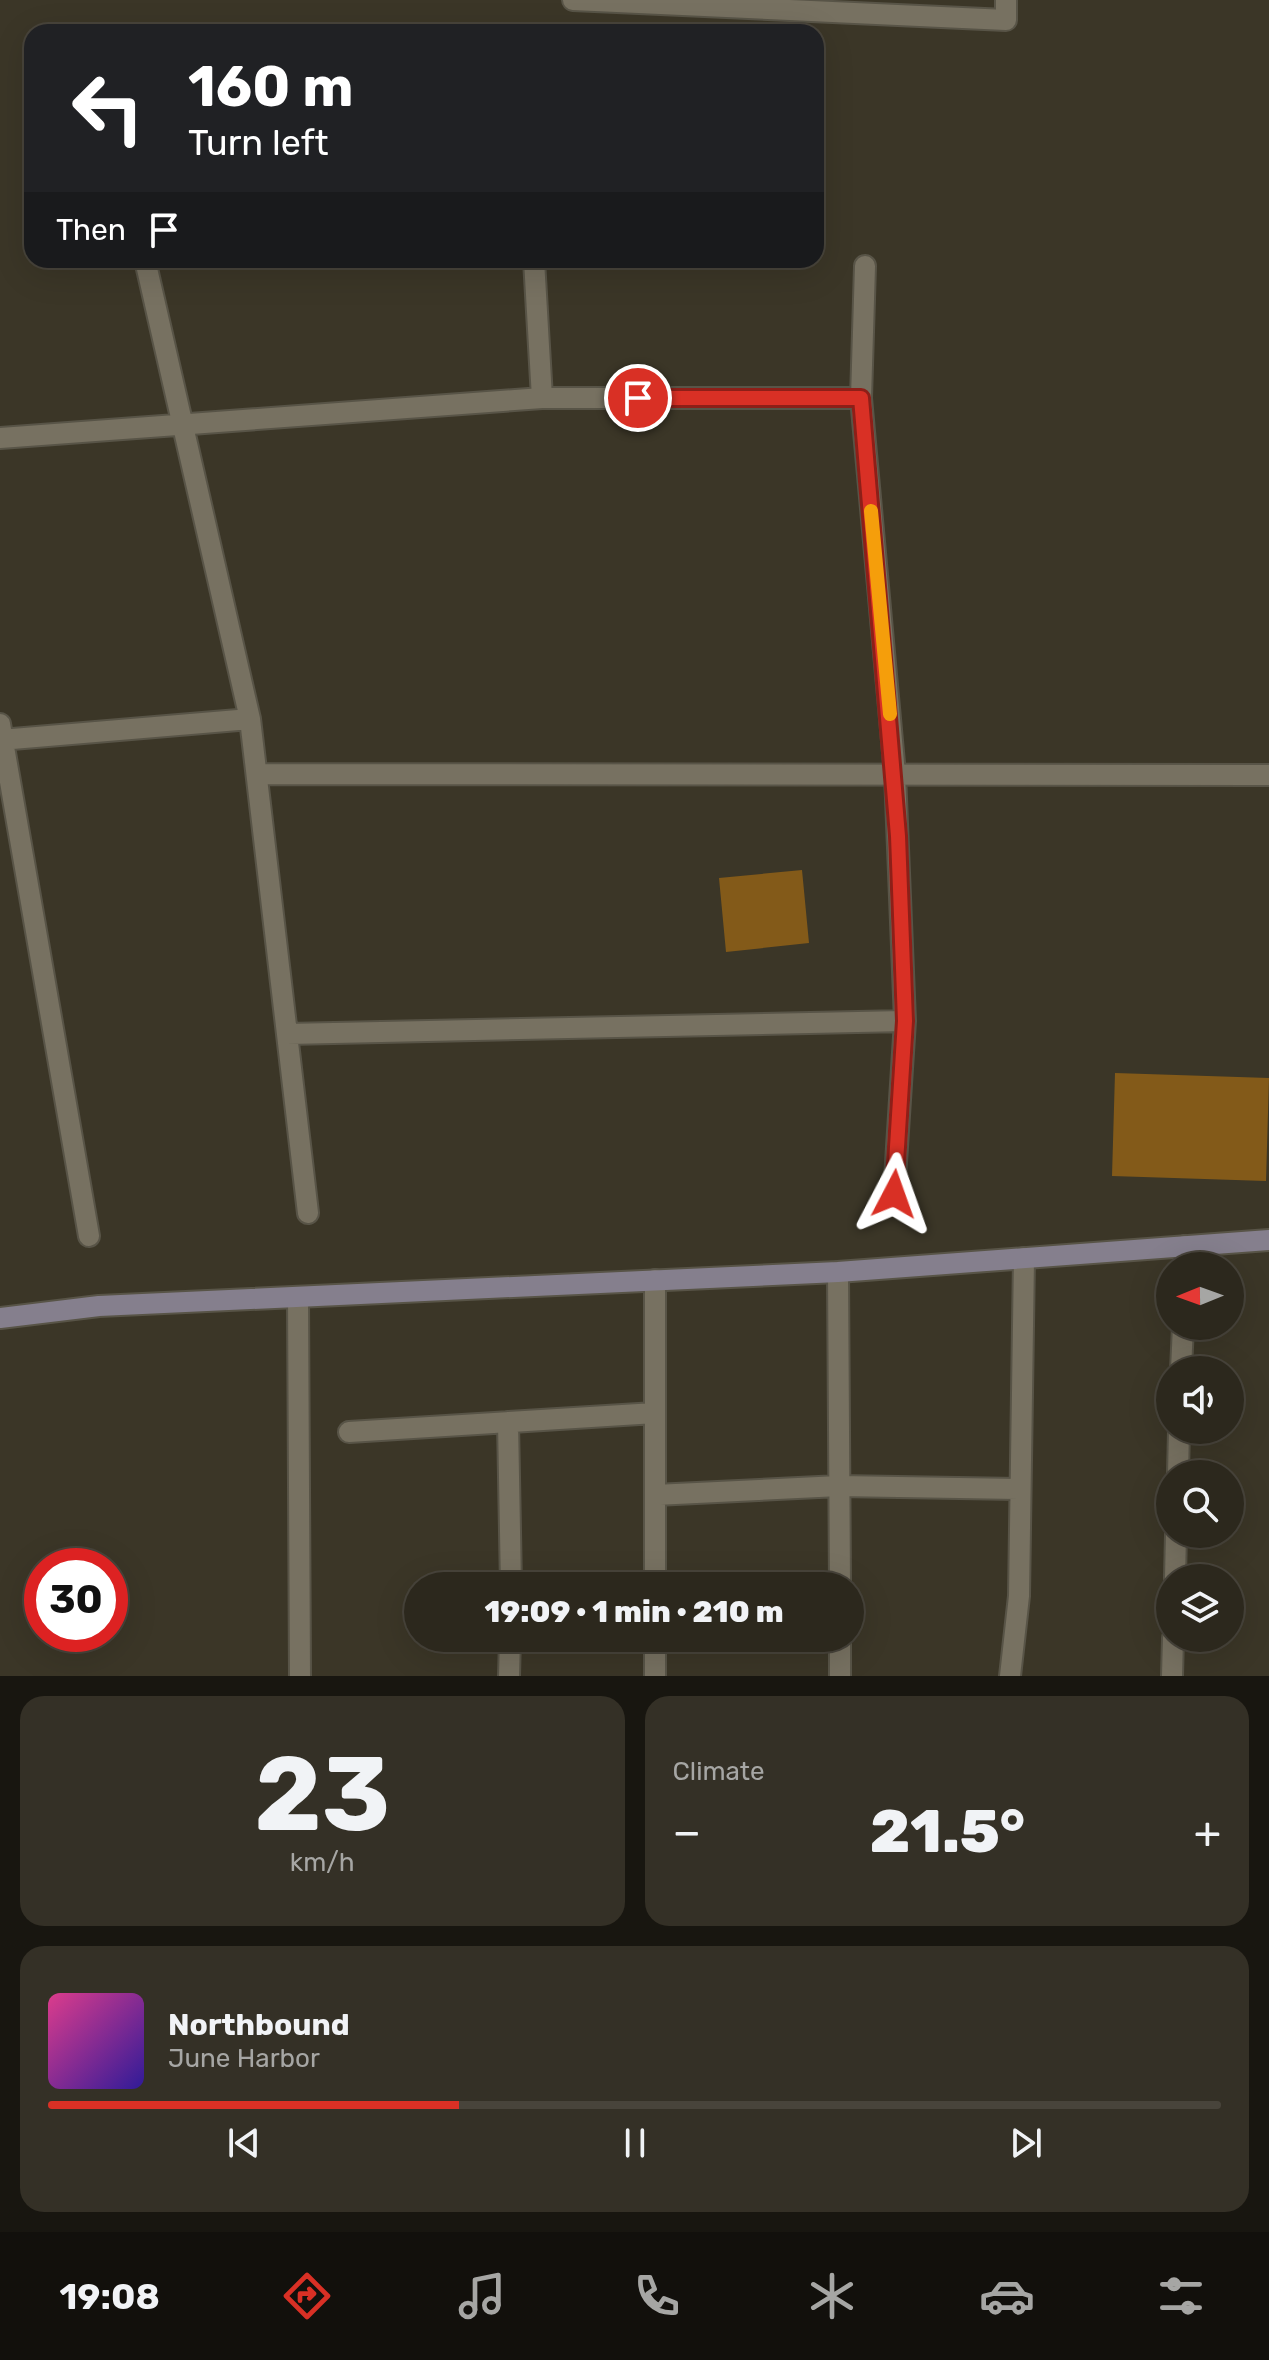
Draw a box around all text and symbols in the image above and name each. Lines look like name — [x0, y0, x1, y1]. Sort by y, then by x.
text: 160 m — [188, 54, 354, 120]
icon: left — [56, 56, 160, 160]
text: Turn left — [188, 121, 329, 164]
icon: arrive — [142, 208, 186, 252]
text: Then — [56, 212, 126, 248]
pin — [604, 364, 672, 432]
icon: arrive — [616, 376, 660, 420]
position arrow — [852, 1152, 936, 1236]
north arrow — [1156, 1252, 1244, 1340]
map controls — [1156, 1252, 1244, 1652]
button: sound — [1156, 1356, 1244, 1444]
button: search — [1156, 1460, 1244, 1548]
speed limit sign: 30 — [24, 1548, 128, 1652]
button: layers — [1156, 1564, 1244, 1652]
text: 19:09 · 1 min · 210 m — [485, 1594, 783, 1630]
text: 23 — [254, 1733, 390, 1856]
text: Climate — [673, 1756, 765, 1787]
text: 21.5° — [870, 1796, 1025, 1867]
text: − — [673, 1806, 701, 1858]
text: + — [1194, 1806, 1221, 1858]
text: km/h — [290, 1847, 355, 1878]
text: Northbound — [168, 2007, 350, 2043]
text: June Harbor — [168, 2043, 320, 2074]
icon: previous — [222, 2121, 266, 2165]
icon: pause — [613, 2121, 657, 2165]
icon: next — [1004, 2121, 1048, 2165]
icon: directions — [279, 2268, 335, 2324]
icon: music — [454, 2268, 510, 2324]
icon: phone — [629, 2268, 685, 2324]
icon: climate — [804, 2268, 860, 2324]
icon: car — [979, 2268, 1035, 2324]
icon: filters — [1153, 2268, 1209, 2324]
text: 19:08 — [59, 2275, 160, 2318]

